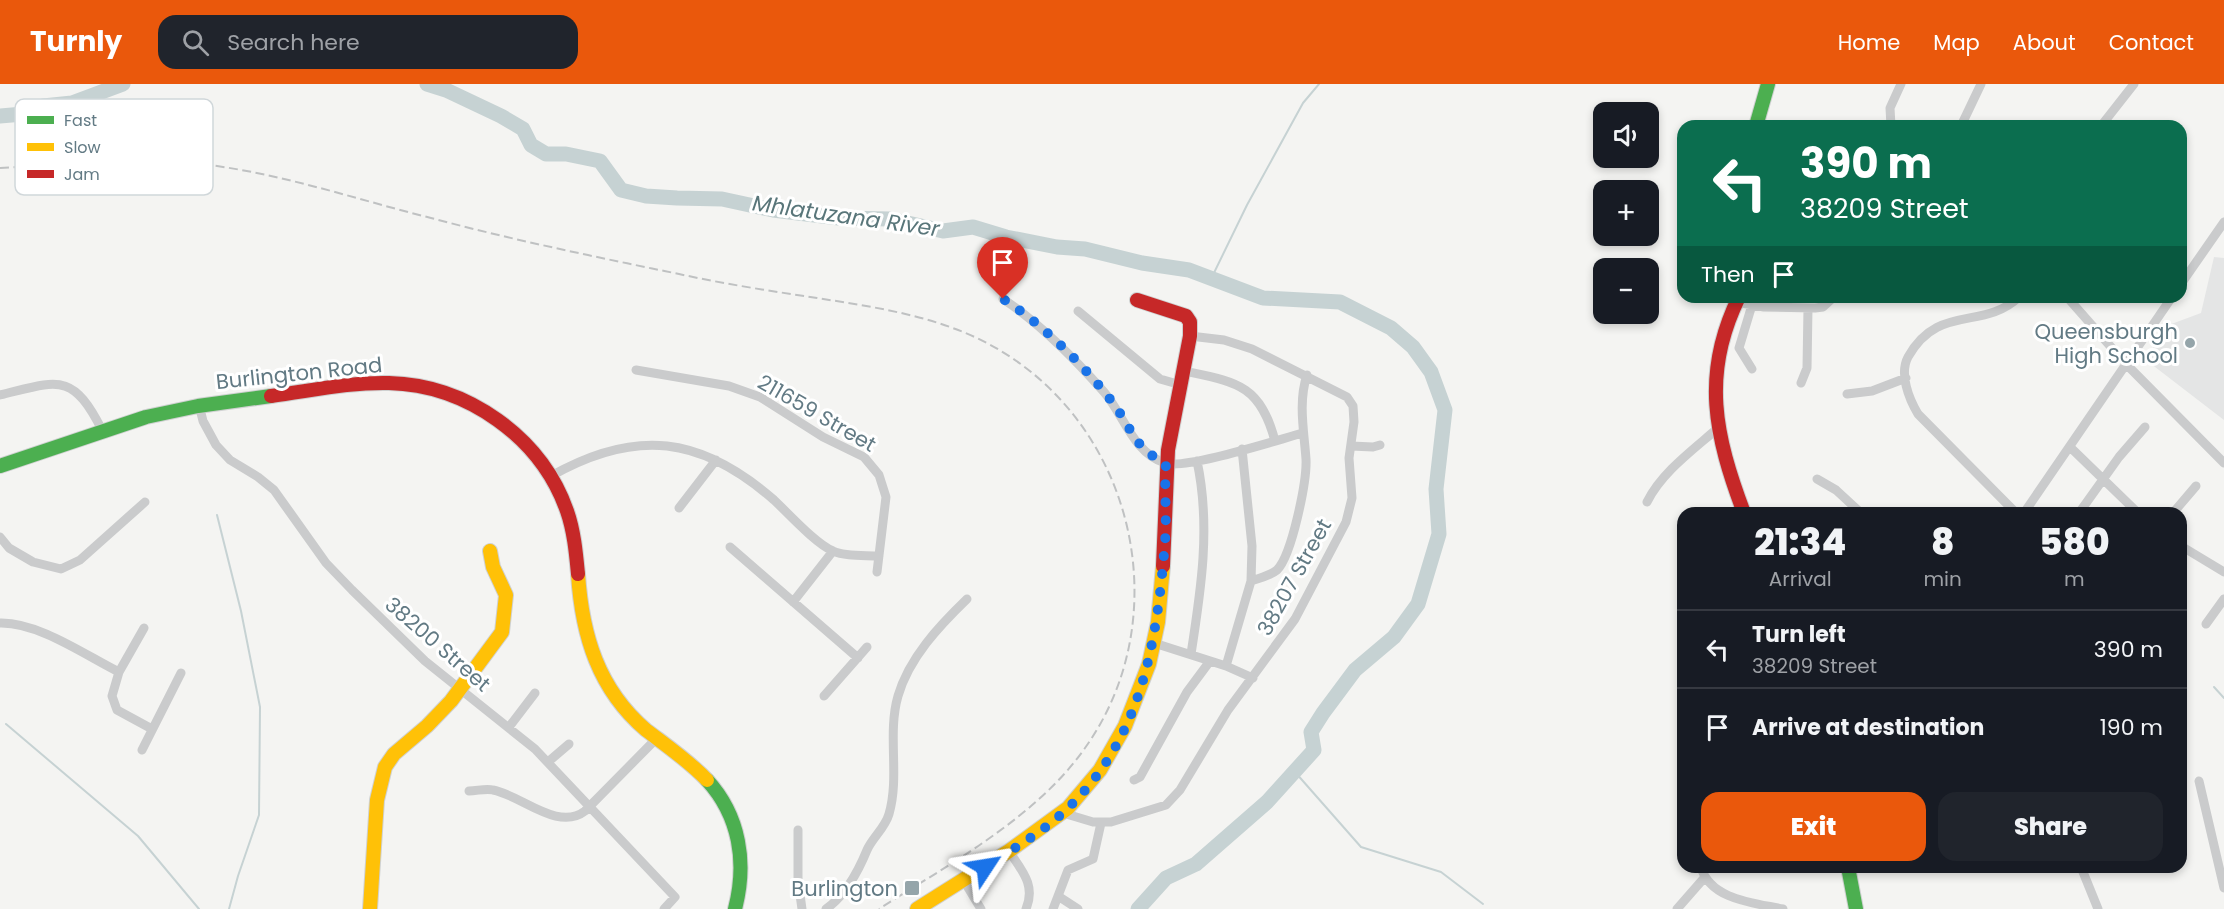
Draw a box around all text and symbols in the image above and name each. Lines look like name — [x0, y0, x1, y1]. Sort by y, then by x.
search box — [158, 15, 578, 69]
text: Turnly — [30, 22, 122, 61]
icon: search — [179, 26, 212, 59]
text: Search here — [227, 27, 360, 58]
text: Home — [1838, 28, 1900, 57]
text: Map — [1933, 28, 1980, 57]
text: About — [2013, 28, 2076, 57]
text: Contact — [2109, 28, 2194, 57]
legend — [15, 99, 213, 195]
map controls — [1593, 102, 1659, 324]
button: sound — [1593, 102, 1659, 168]
text: Fast — [64, 109, 97, 132]
text: 390 m — [1800, 134, 1932, 193]
text: Slow — [64, 136, 101, 159]
icon: left — [1701, 144, 1779, 222]
text: Jam — [64, 163, 100, 186]
button: + — [1593, 180, 1659, 246]
water label: Mhlatuzana River — [750, 188, 942, 245]
text: 38209 Street — [1800, 190, 1969, 227]
pin — [977, 237, 1028, 299]
icon: arrive — [986, 246, 1019, 279]
button: − — [1593, 258, 1659, 324]
icon: arrive — [1767, 258, 1800, 291]
text: Then — [1701, 259, 1755, 290]
place label: Queensburgh High School — [2034, 317, 2178, 370]
marker: Queensburgh High School — [2183, 336, 2197, 350]
street label: Burlington Road — [215, 350, 383, 396]
street label: 211659 Street — [752, 367, 882, 459]
street label: 38207 Street — [1250, 513, 1338, 641]
text: 21:34 — [1754, 517, 1846, 568]
text: 8 — [1931, 517, 1954, 568]
text: 580 — [2039, 517, 2110, 568]
text: Arrival — [1769, 565, 1832, 593]
text: min — [1924, 565, 1962, 593]
text: m — [2064, 565, 2085, 593]
street label: 38200 Street — [379, 590, 497, 698]
text: Turn left — [1752, 619, 1846, 650]
icon: left — [1701, 633, 1734, 666]
text: 390 m — [2094, 634, 2163, 665]
text: 38209 Street — [1752, 652, 1877, 680]
icon: arrive — [1701, 711, 1734, 744]
text: Arrive at destination — [1752, 712, 1984, 743]
text: 190 m — [2100, 712, 2163, 743]
button: Exit — [1701, 792, 1926, 861]
button: Share — [1938, 792, 2163, 861]
position arrow — [953, 835, 1017, 899]
place label: Burlington — [791, 874, 898, 903]
marker: Burlington — [903, 879, 921, 897]

